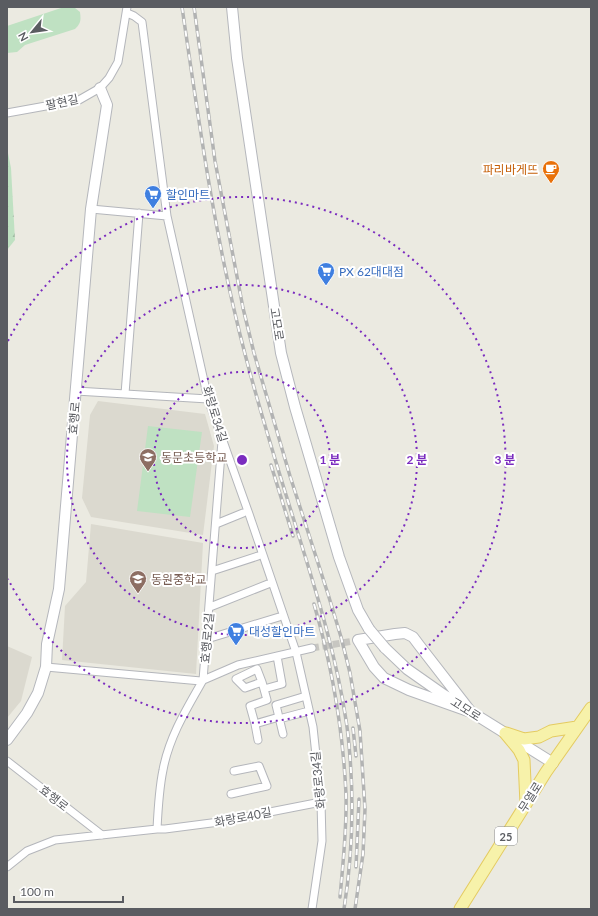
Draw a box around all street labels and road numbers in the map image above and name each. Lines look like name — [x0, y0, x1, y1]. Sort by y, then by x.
street label: 팔현길 — [44, 91, 80, 113]
street label: 고모로 — [267, 306, 287, 342]
street label: 화랑로34길 — [199, 384, 231, 444]
street label: 효행로 — [65, 401, 83, 435]
street label: 효행로2길 — [197, 612, 217, 664]
street label: 고모로 — [448, 694, 484, 724]
street label: 화랑로34길 — [308, 750, 328, 810]
street label: 무열로 — [515, 779, 545, 815]
street label: 효행로 — [36, 782, 72, 814]
street label: 화랑로40길 — [213, 804, 273, 830]
road number: 25 — [495, 827, 517, 845]

